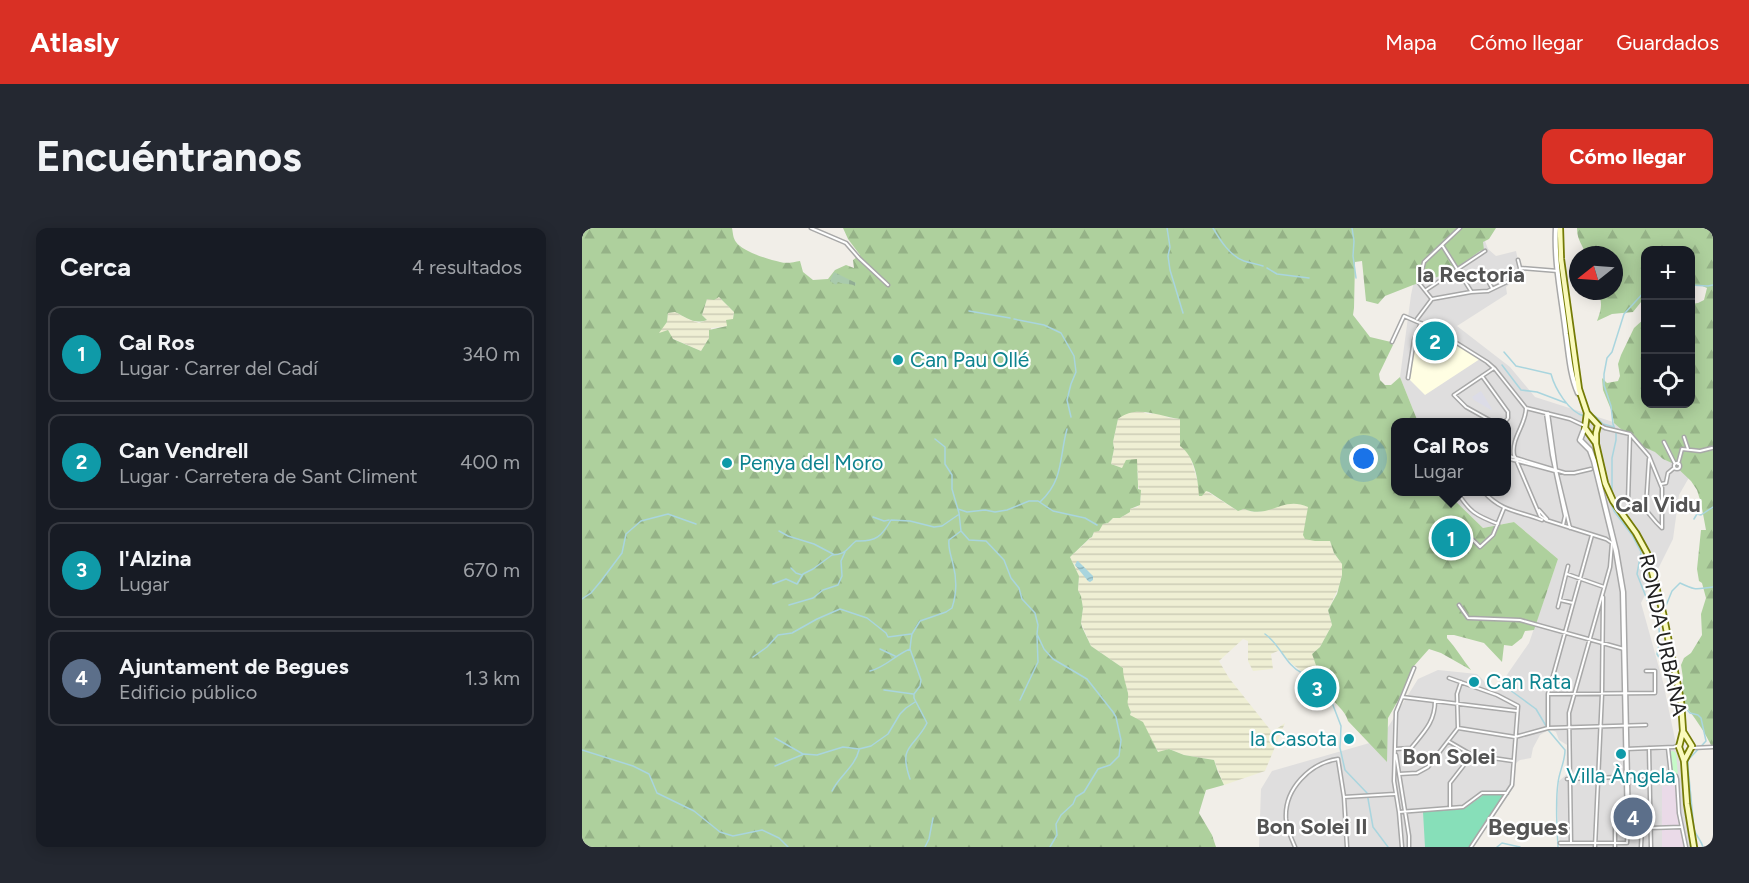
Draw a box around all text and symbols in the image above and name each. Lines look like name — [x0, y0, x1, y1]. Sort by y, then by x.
text: Atlasly — [30, 25, 119, 59]
text: Mapa — [1385, 30, 1437, 55]
text: Cómo llegar — [1470, 30, 1583, 55]
text: Guardados — [1616, 30, 1719, 55]
button: Cómo llegar — [1542, 129, 1713, 184]
text: Encuéntranos — [36, 131, 302, 182]
north arrow — [1569, 246, 1623, 300]
map controls — [1641, 246, 1695, 408]
button: + — [1641, 246, 1695, 300]
text: Cerca — [60, 251, 131, 283]
text: 4 resultados — [412, 255, 522, 279]
district label: la Rectoria — [1417, 261, 1525, 288]
button: − — [1641, 300, 1695, 354]
pin: 2 — [1416, 318, 1454, 364]
text: Cal Ros — [119, 329, 195, 356]
text: 1 — [77, 342, 86, 366]
text: 340 m — [462, 342, 520, 366]
place label: Can Pau Ollé — [910, 347, 1029, 372]
marker: Can Pau Ollé — [891, 353, 905, 367]
button: locate — [1641, 354, 1695, 408]
text: Lugar · Carrer del Cadí — [119, 356, 318, 380]
popup — [1391, 418, 1511, 496]
text: Cal Ros — [1413, 432, 1489, 459]
text: Can Vendrell — [119, 437, 249, 464]
your location — [1349, 444, 1378, 473]
text: 2 — [76, 450, 87, 474]
text: 400 m — [460, 450, 520, 474]
place label: Penya del Moro — [739, 450, 883, 475]
marker: Penya del Moro — [720, 456, 734, 470]
text: Lugar — [1413, 459, 1463, 483]
text: Lugar · Carretera de Sant Climent — [119, 464, 417, 488]
district label: Cal Vidu — [1615, 491, 1701, 518]
pin: 1 — [1432, 516, 1470, 560]
text: l'Alzina — [119, 545, 191, 572]
street label: RONDA URBANA — [1634, 552, 1693, 718]
text: 3 — [76, 558, 87, 582]
text: 670 m — [463, 558, 520, 582]
text: Lugar — [119, 572, 169, 596]
text: Ajuntament de Begues — [119, 653, 349, 680]
text: 4 — [75, 666, 88, 690]
text: 1.3 km — [465, 666, 520, 690]
pin: 3 — [1298, 666, 1336, 710]
place label: Can Rata — [1486, 669, 1571, 694]
marker: Can Rata — [1467, 675, 1481, 689]
text: Edificio público — [119, 680, 257, 704]
place label: la Casota — [1250, 726, 1337, 751]
marker: la Casota — [1342, 732, 1356, 746]
district label: Bon Solei — [1402, 743, 1496, 770]
marker: Villa Àngela — [1614, 747, 1628, 761]
place label: Villa Àngela — [1566, 763, 1676, 788]
pin: 4 — [1614, 794, 1652, 840]
district label: Begues — [1488, 812, 1568, 841]
district label: Bon Solei II — [1256, 813, 1368, 840]

